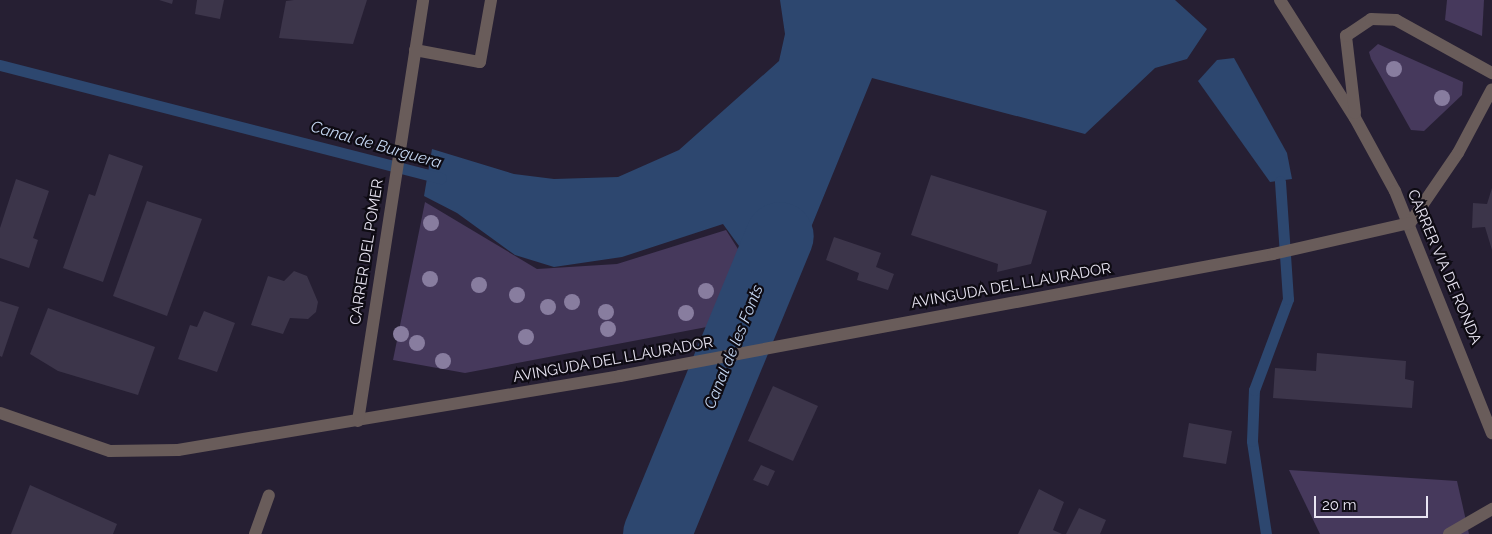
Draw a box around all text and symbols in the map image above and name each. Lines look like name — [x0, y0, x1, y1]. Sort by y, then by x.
water label: Canal de Burguera — [308, 117, 444, 173]
street label: CARRER DEL POMER — [347, 178, 387, 326]
street label: CARRER VIA DE RONDA — [1403, 186, 1485, 348]
street label: AVINGUDA DEL LLAURADOR — [909, 259, 1113, 313]
water label: Canal de les Fonts — [700, 282, 768, 412]
street label: AVINGUDA DEL LLAURADOR — [511, 333, 715, 387]
scale bar — [1317, 486, 1431, 518]
text: 20 m — [1322, 496, 1357, 514]

